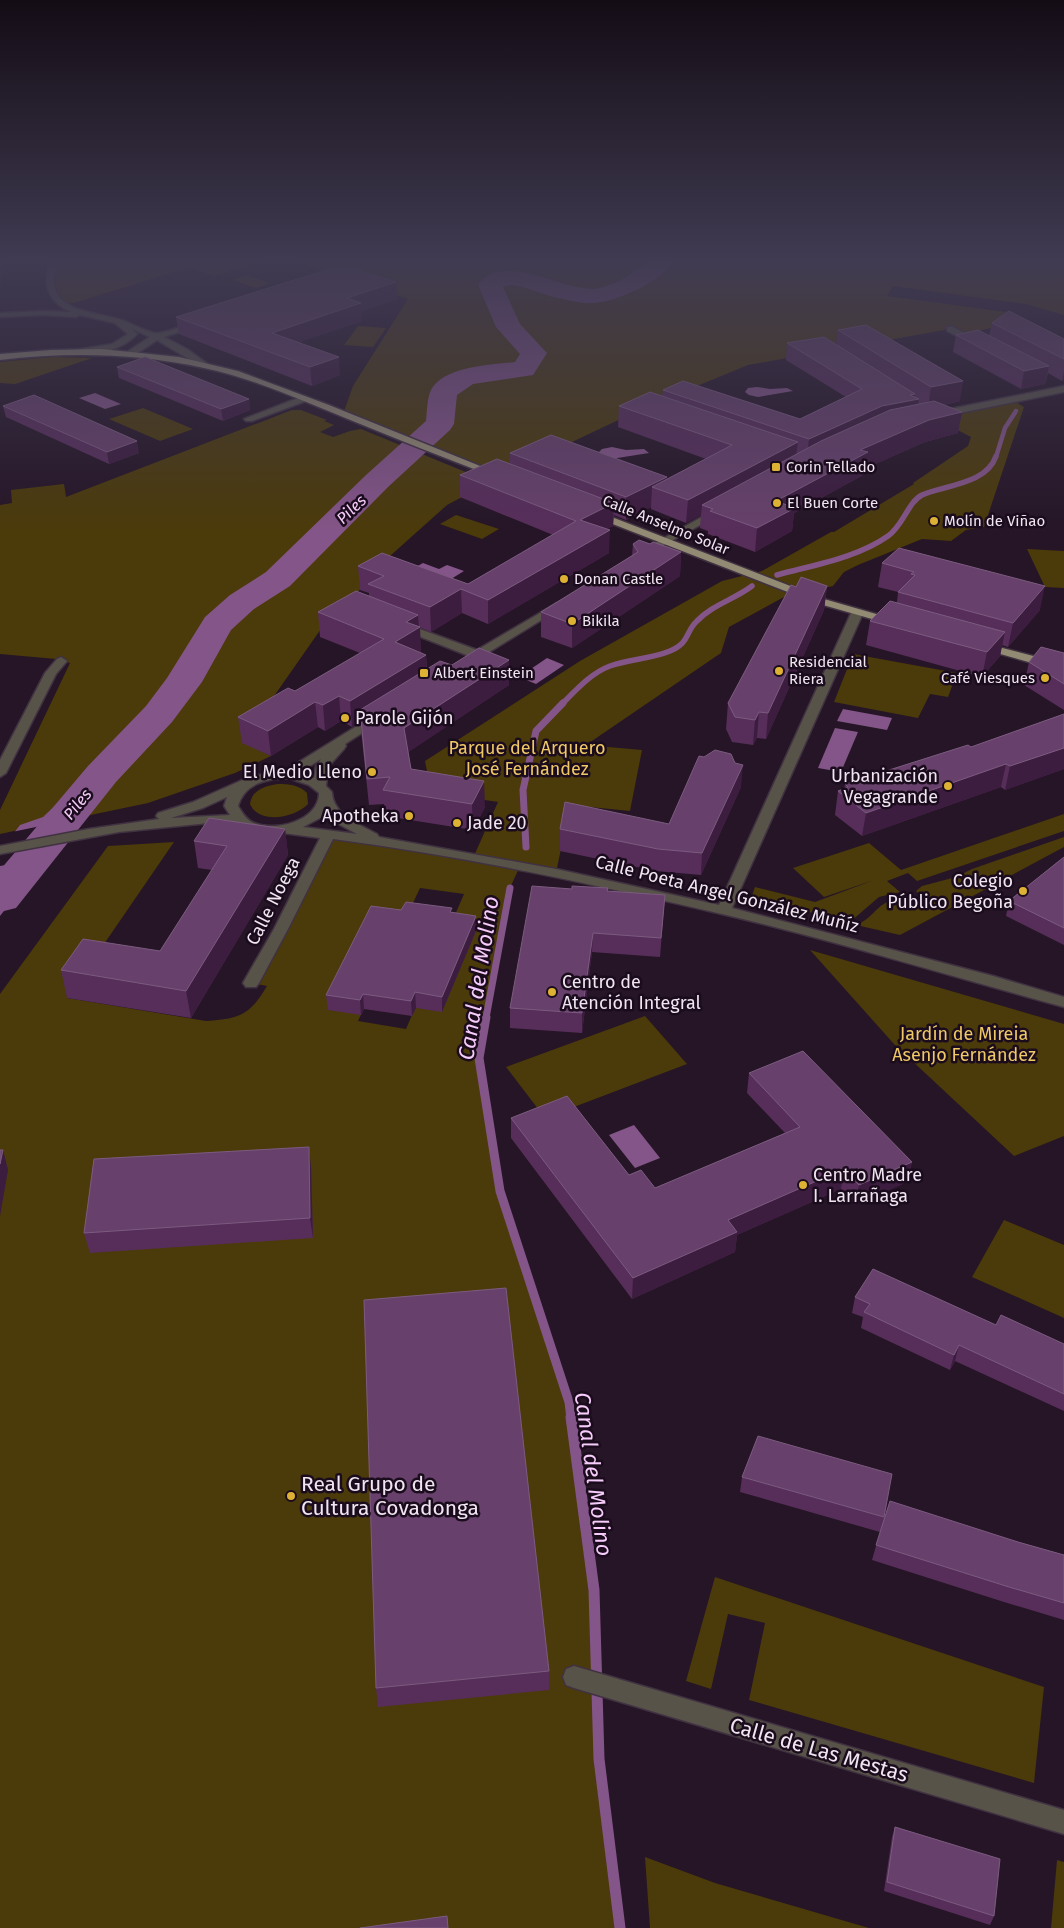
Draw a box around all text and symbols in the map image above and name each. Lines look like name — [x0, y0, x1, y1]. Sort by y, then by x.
place label: Corin Tellado — [786, 458, 875, 476]
marker: Corin Tellado — [770, 461, 782, 473]
water label: Piles — [333, 491, 370, 528]
street label: Calle Anselmo Solar — [600, 491, 732, 559]
place label: El Buen Corte — [787, 494, 878, 512]
marker: El Buen Corte — [771, 497, 783, 509]
place label: Molín de Viñao — [944, 512, 1045, 530]
marker: Molín de Viñao — [928, 515, 940, 527]
place label: Donan Castle — [574, 570, 663, 588]
marker: Donan Castle — [558, 573, 570, 585]
place label: Bikila — [582, 612, 620, 630]
marker: Bikila — [566, 615, 578, 627]
place label: Residencial Riera — [789, 653, 868, 688]
place label: Albert Einstein — [434, 664, 534, 682]
marker: Residencial Riera — [773, 665, 785, 677]
marker: Albert Einstein — [418, 667, 430, 679]
place label: Café Viesques — [941, 669, 1035, 687]
marker: Café Viesques — [1039, 672, 1051, 684]
place label: Parole Gijón — [355, 707, 453, 729]
marker: Parole Gijón — [339, 712, 351, 724]
park label: Parque del Arquero José Fernández — [449, 737, 605, 780]
place label: El Medio Lleno — [243, 761, 362, 783]
place label: Urbanización Vegagrande — [831, 765, 938, 808]
marker: El Medio Lleno — [366, 766, 378, 778]
marker: Urbanización Vegagrande — [942, 780, 954, 792]
water label: Piles — [59, 785, 95, 823]
place label: Apotheka — [322, 805, 399, 827]
marker: Apotheka — [403, 810, 415, 822]
place label: Jade 20 — [467, 812, 527, 834]
marker: Jade 20 — [451, 817, 463, 829]
street label: Calle Poeta Angel González Muñíz — [593, 851, 861, 937]
street label: Calle Noega — [241, 853, 305, 949]
place label: Colegio Público Begoña — [887, 870, 1013, 913]
marker: Colegio Público Begoña — [1017, 885, 1029, 897]
water label: Canal del Molino — [452, 894, 505, 1062]
place label: Centro de Atención Integral — [562, 971, 701, 1014]
marker: Centro de Atención Integral — [546, 986, 558, 998]
park label: Jardín de Mireia Asenjo Fernández — [892, 1023, 1036, 1066]
place label: Centro Madre I. Larrañaga — [813, 1164, 922, 1207]
marker: Centro Madre I. Larrañaga — [797, 1179, 809, 1191]
water label: Canal del Molino — [569, 1390, 618, 1558]
place label: Real Grupo de Cultura Covadonga — [301, 1471, 479, 1521]
marker: Real Grupo de Cultura Covadonga — [285, 1490, 297, 1502]
street label: Calle de Las Mestas — [727, 1712, 911, 1788]

